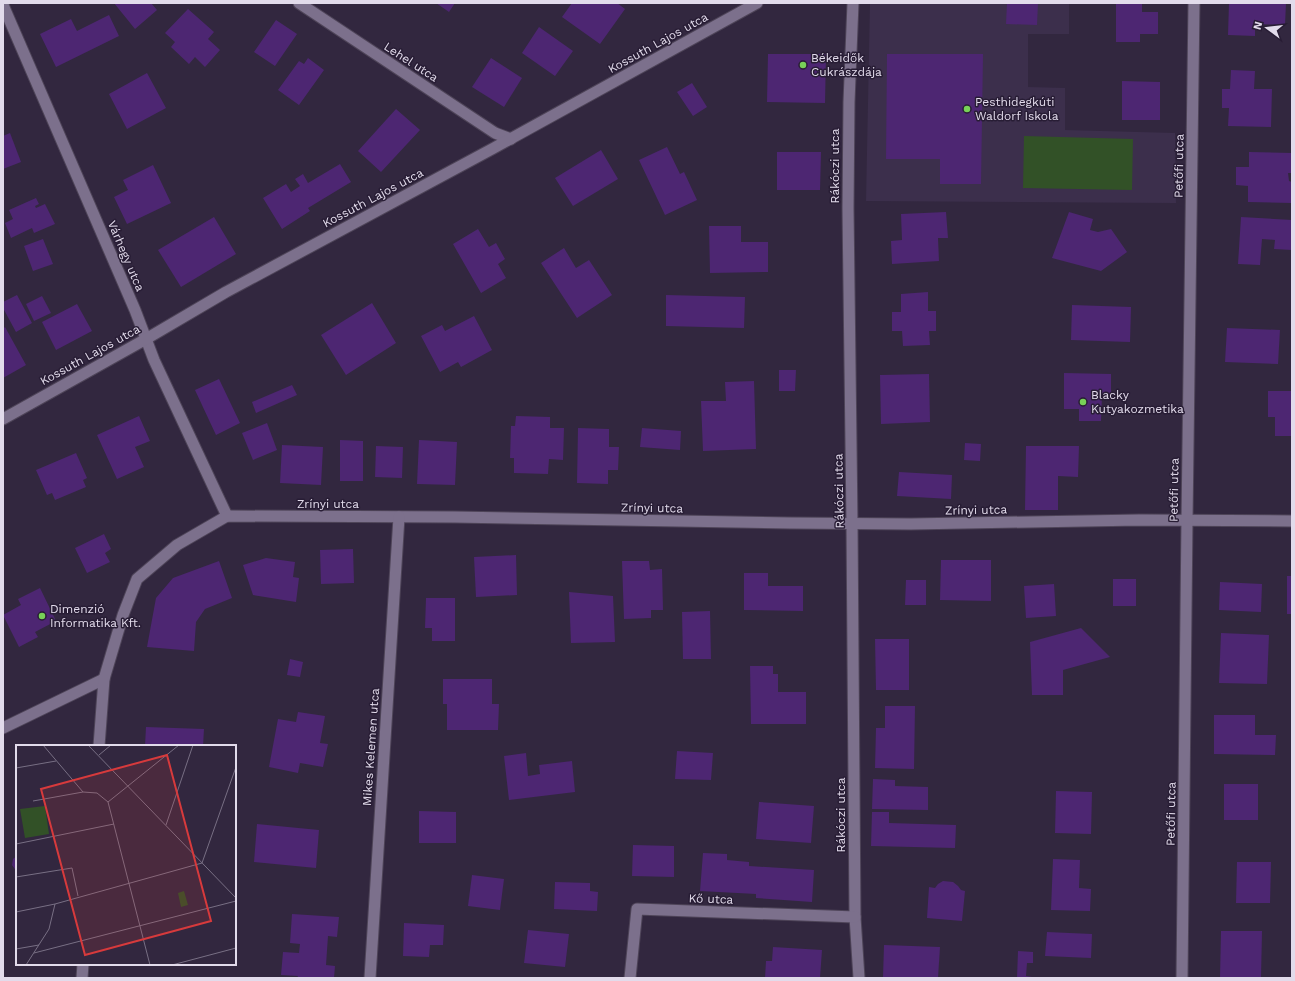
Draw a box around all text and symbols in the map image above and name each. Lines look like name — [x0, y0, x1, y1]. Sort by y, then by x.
north arrow — [1247, 8, 1287, 48]
street label: Kossuth Lajos utca — [606, 10, 711, 76]
text: N — [1250, 20, 1265, 31]
street label: Lehel utca — [381, 39, 441, 85]
place label: Békeidők Cukrászdája — [811, 51, 882, 79]
marker: Békeidők Cukrászdája — [798, 60, 808, 70]
place label: Pesthidegkúti Waldorf Iskola — [975, 95, 1059, 123]
marker: Pesthidegkúti Waldorf Iskola — [962, 104, 972, 114]
street label: Rákóczi utca — [828, 128, 842, 203]
street label: Petőfi utca — [1171, 134, 1187, 198]
street label: Kossuth Lajos utca — [320, 165, 426, 230]
street label: Várhegy utca — [105, 219, 147, 294]
street label: Kossuth Lajos utca — [38, 322, 143, 388]
place label: Blacky Kutyakozmetika — [1091, 388, 1184, 416]
marker: Blacky Kutyakozmetika — [1078, 397, 1088, 407]
street label: Rákóczi utca — [831, 453, 847, 529]
street label: Petőfi utca — [1166, 458, 1182, 522]
street label: Zrínyi utca — [297, 497, 359, 511]
street label: Zrínyi utca — [621, 500, 683, 516]
street label: Zrínyi utca — [945, 502, 1007, 518]
place label: Dimenzió Informatika Kft. — [50, 602, 141, 630]
marker: Dimenzió Informatika Kft. — [37, 611, 47, 621]
street label: Mikes Kelemen utca — [360, 687, 382, 806]
inset map — [16, 745, 236, 965]
street label: Rákóczi utca — [834, 777, 848, 852]
street label: Petőfi utca — [1163, 782, 1179, 846]
street label: Kő utca — [688, 891, 734, 907]

